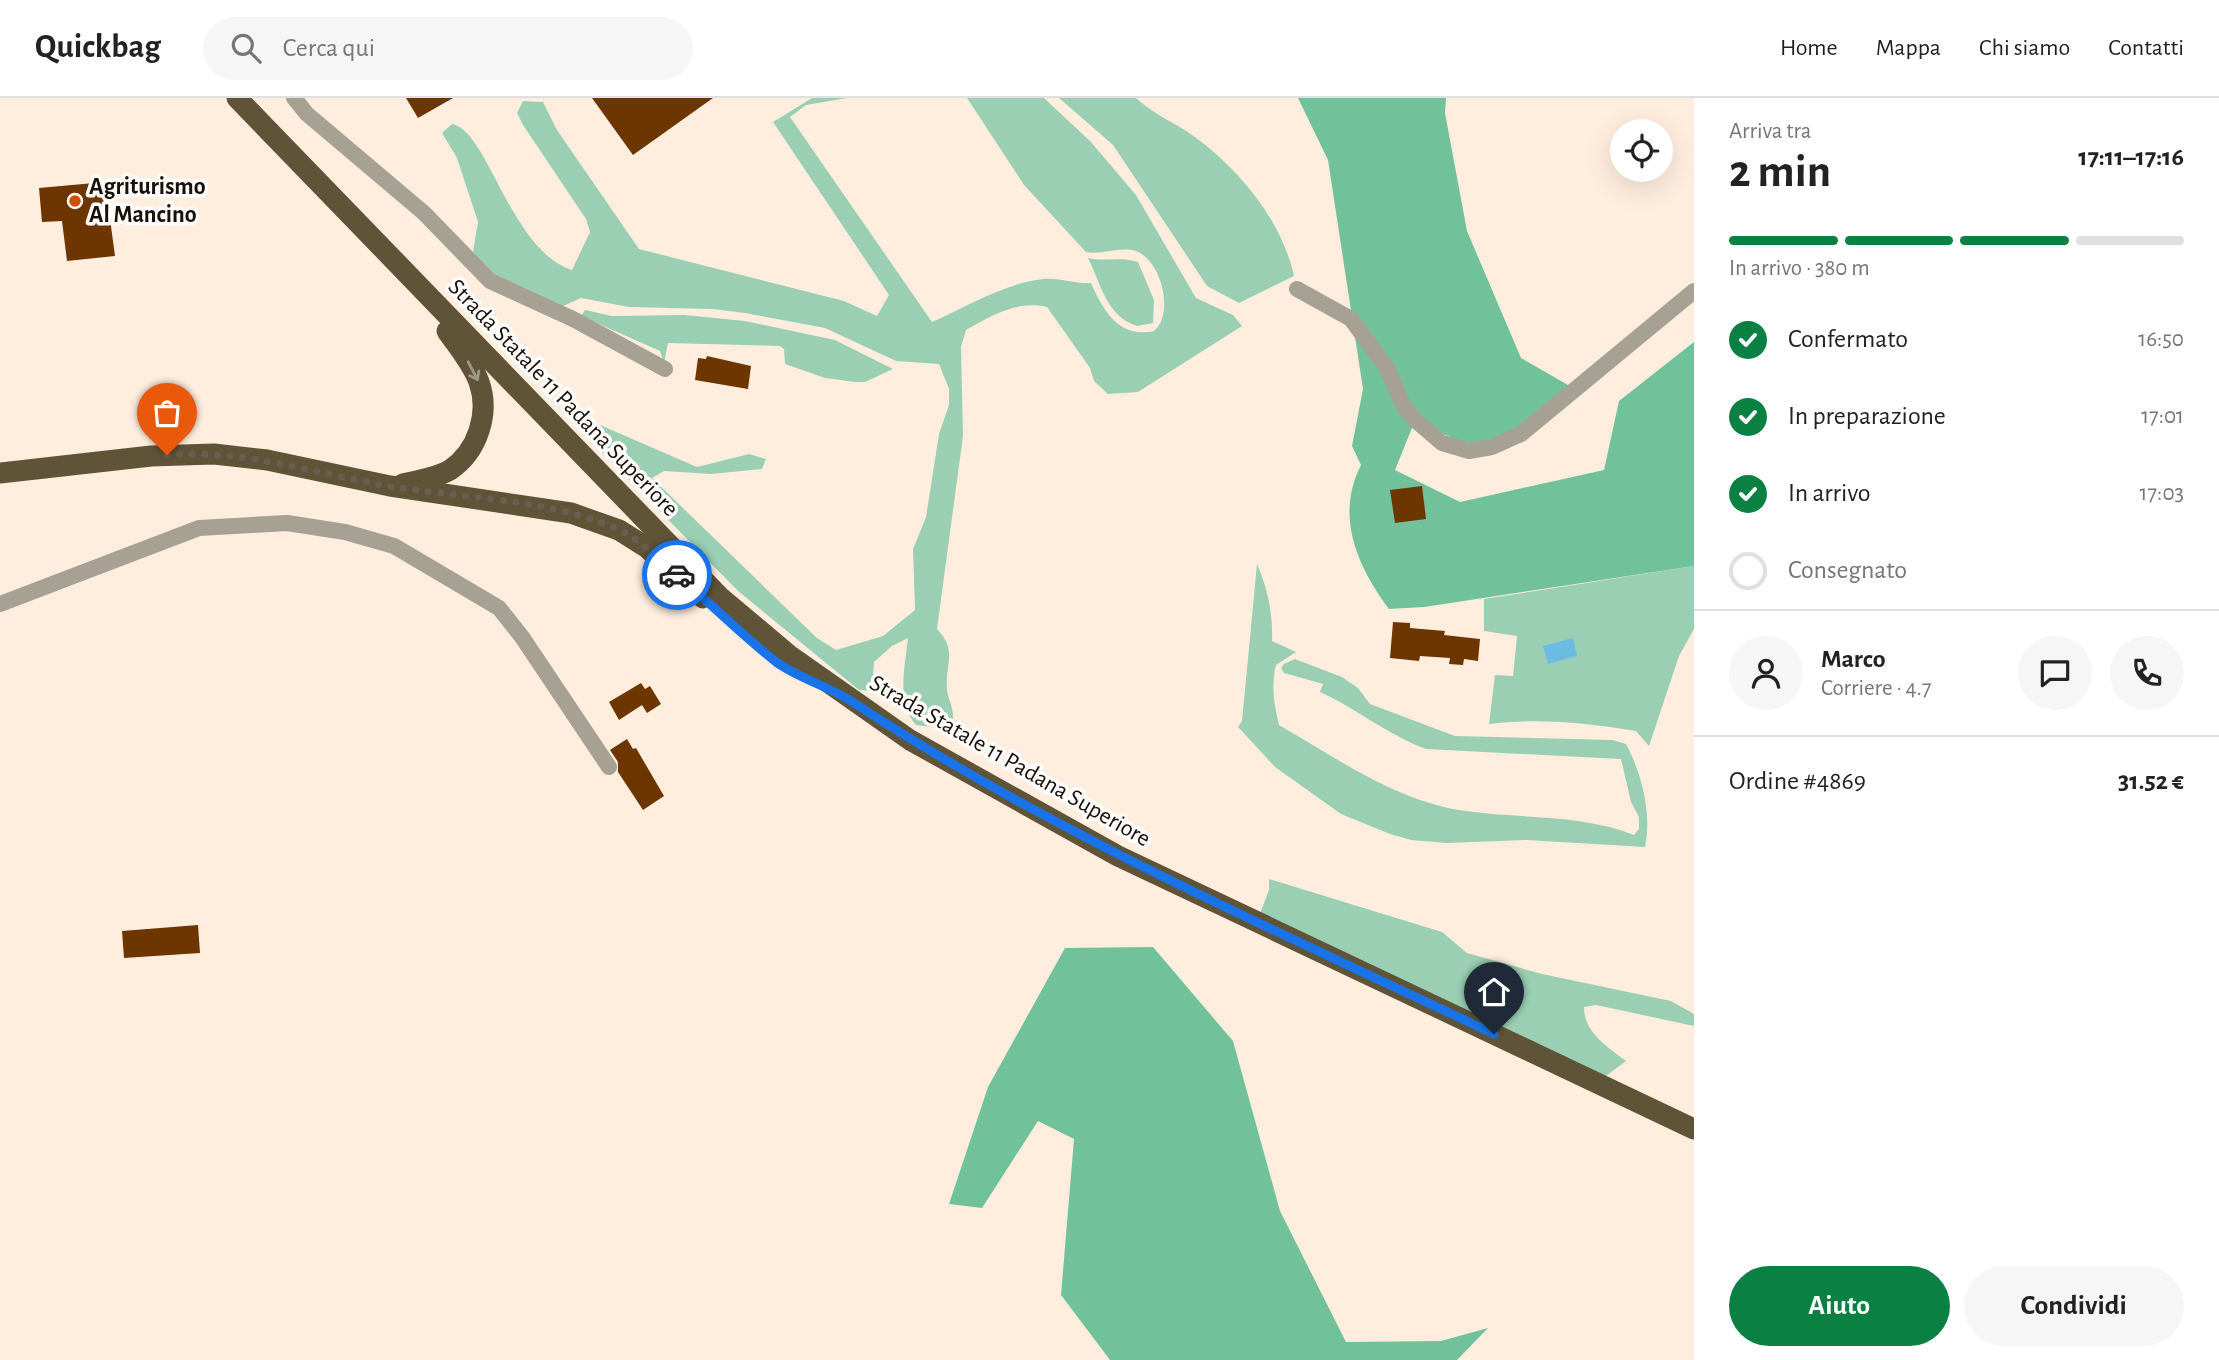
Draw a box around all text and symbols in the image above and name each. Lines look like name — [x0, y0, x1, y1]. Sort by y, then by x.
search box — [203, 17, 693, 80]
icon: search — [227, 29, 265, 67]
text: Quickbag — [35, 31, 161, 64]
text: Cerca qui — [283, 35, 375, 61]
text: Home — [1780, 36, 1838, 60]
text: Mappa — [1876, 36, 1941, 60]
text: Chi siamo — [1979, 36, 2070, 60]
text: Contatti — [2108, 36, 2184, 60]
map controls — [1610, 119, 1673, 182]
button: locate — [1610, 119, 1673, 182]
text: Arriva tra — [1729, 120, 1811, 143]
text: 17:11–17:16 — [2078, 144, 2184, 170]
text: 2 min — [1729, 149, 1831, 195]
place label: Agriturismo Al Mancino — [89, 175, 206, 227]
marker: Agriturismo Al Mancino — [67, 193, 83, 209]
text: In arrivo · 380 m — [1729, 257, 1870, 280]
street label: Strada Statale 11 Padana Superiore — [443, 275, 683, 521]
icon: check — [1729, 321, 1767, 359]
text: Confermato — [1788, 326, 1908, 352]
text: 16:50 — [2138, 328, 2184, 351]
one-way arrow — [467, 360, 480, 381]
pin — [137, 383, 197, 455]
icon: bag — [148, 394, 186, 432]
icon: check — [1729, 398, 1767, 436]
text: In preparazione — [1788, 403, 1946, 429]
text: 17:01 — [2141, 405, 2184, 428]
icon: check — [1729, 475, 1767, 513]
text: In arrivo — [1788, 480, 1871, 506]
text: 17:03 — [2140, 482, 2184, 505]
courier — [642, 540, 712, 610]
icon: car — [658, 556, 696, 594]
text: Consegnato — [1788, 557, 1907, 583]
button: person — [1729, 636, 1803, 710]
button: chat — [2018, 636, 2092, 710]
button: phone — [2110, 636, 2184, 710]
text: Marco — [1821, 646, 1886, 672]
street label: Strada Statale 11 Padana Superiore — [866, 671, 1154, 851]
text: Corriere · 4.7 — [1821, 677, 1931, 700]
text: Ordine #4869 — [1729, 768, 1866, 794]
text: 31.52 € — [2118, 768, 2184, 794]
pin — [1464, 962, 1524, 1034]
icon: home — [1475, 973, 1513, 1011]
button: Aiuto — [1729, 1266, 1950, 1346]
button: Condividi — [1964, 1266, 2184, 1346]

